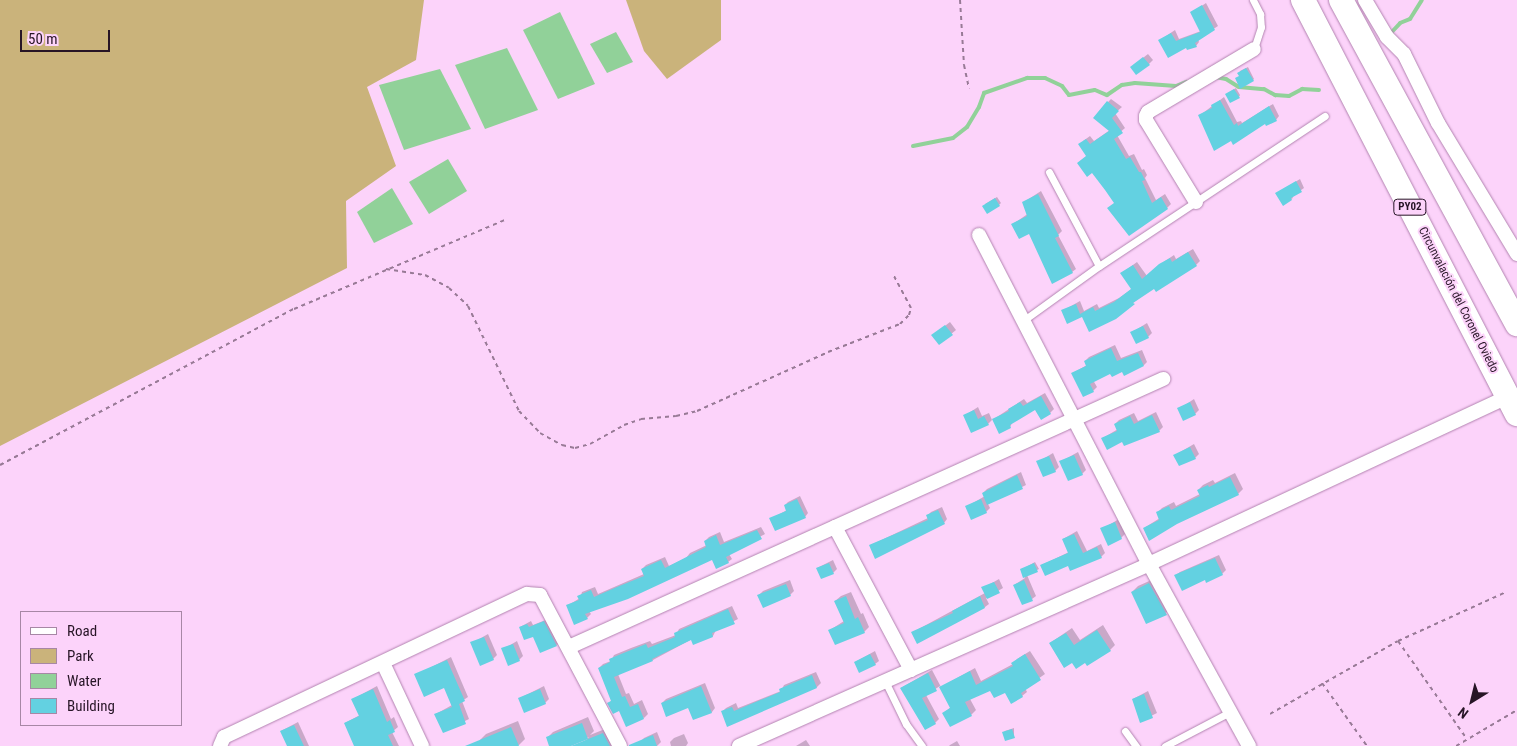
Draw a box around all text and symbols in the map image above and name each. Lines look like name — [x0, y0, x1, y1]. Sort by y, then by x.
scale bar — [22, 20, 112, 52]
text: 50 m — [28, 30, 58, 48]
road number: PY02 — [1392, 198, 1428, 216]
street label: Circunvalación del Coronel Oviedo — [1415, 225, 1501, 375]
legend — [20, 611, 182, 726]
text: Road — [67, 622, 97, 640]
text: Park — [67, 647, 94, 665]
text: Water — [67, 672, 101, 690]
north arrow — [1447, 676, 1497, 726]
text: Building — [67, 697, 115, 715]
text: N — [1455, 704, 1471, 722]

